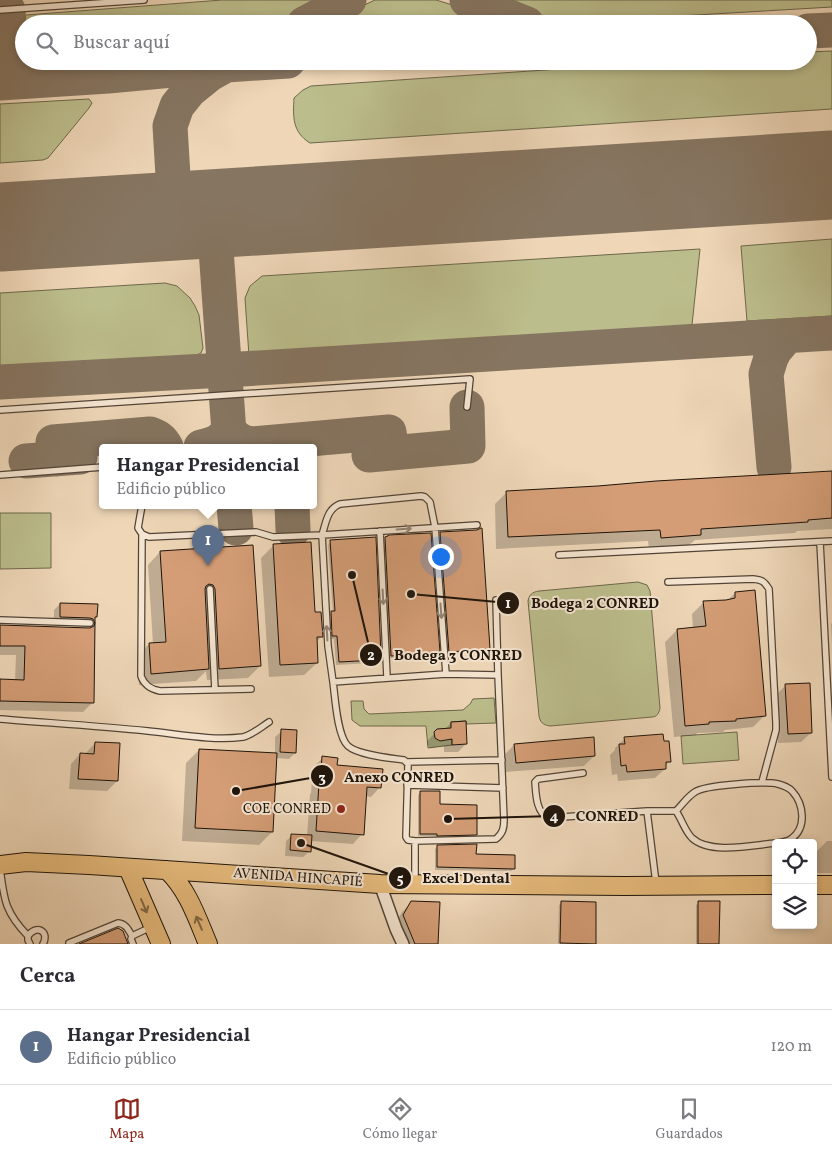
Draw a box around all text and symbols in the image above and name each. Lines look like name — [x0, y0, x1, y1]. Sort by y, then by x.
search box — [15, 15, 817, 70]
icon: search — [33, 29, 61, 57]
text: Buscar aquí — [73, 30, 170, 56]
popup — [99, 444, 317, 509]
text: Hangar Presidencial — [116, 453, 300, 479]
text: Edificio público — [116, 479, 226, 501]
pin: 1 — [192, 525, 224, 566]
one-way arrow — [396, 525, 412, 534]
your location — [428, 544, 454, 570]
callout: Bodega 2 CONRED — [496, 588, 669, 618]
one-way arrow — [378, 589, 387, 605]
text: 1 — [505, 594, 511, 615]
text: Bodega 2 CONRED — [531, 594, 659, 615]
one-way arrow — [436, 602, 446, 618]
one-way arrow — [323, 625, 332, 641]
callout: Bodega 3 CONRED — [359, 640, 532, 670]
text: 2 — [367, 646, 375, 667]
text: Bodega 3 CONRED — [394, 646, 522, 667]
callout: Anexo CONRED — [309, 761, 464, 791]
text: 3 — [318, 768, 326, 789]
text: Anexo CONRED — [344, 768, 454, 789]
place label: COE CONRED — [243, 800, 331, 819]
callout: CONRED — [541, 801, 649, 831]
marker: COE CONRED — [335, 803, 347, 815]
text: 4 — [549, 807, 559, 828]
text: CONRED — [576, 807, 638, 828]
map controls — [772, 839, 817, 929]
button: locate — [772, 839, 817, 884]
callout: Excel Dental — [388, 863, 520, 893]
street label: AVENIDA HINCAPIÉ — [233, 864, 363, 892]
text: 5 — [396, 869, 404, 890]
text: Excel Dental — [422, 869, 510, 890]
button: layers — [772, 884, 817, 929]
one-way arrow — [140, 898, 150, 913]
one-way arrow — [194, 916, 203, 931]
text: Cerca — [20, 962, 75, 991]
text: Hangar Presidencial — [67, 1023, 250, 1049]
text: 1 — [33, 1036, 39, 1058]
text: 120 m — [770, 1036, 812, 1058]
text: Edificio público — [67, 1049, 176, 1071]
tab: Mapa — [109, 1095, 144, 1144]
tab: Cómo llegar — [363, 1095, 437, 1144]
tab: Guardados — [656, 1095, 723, 1144]

